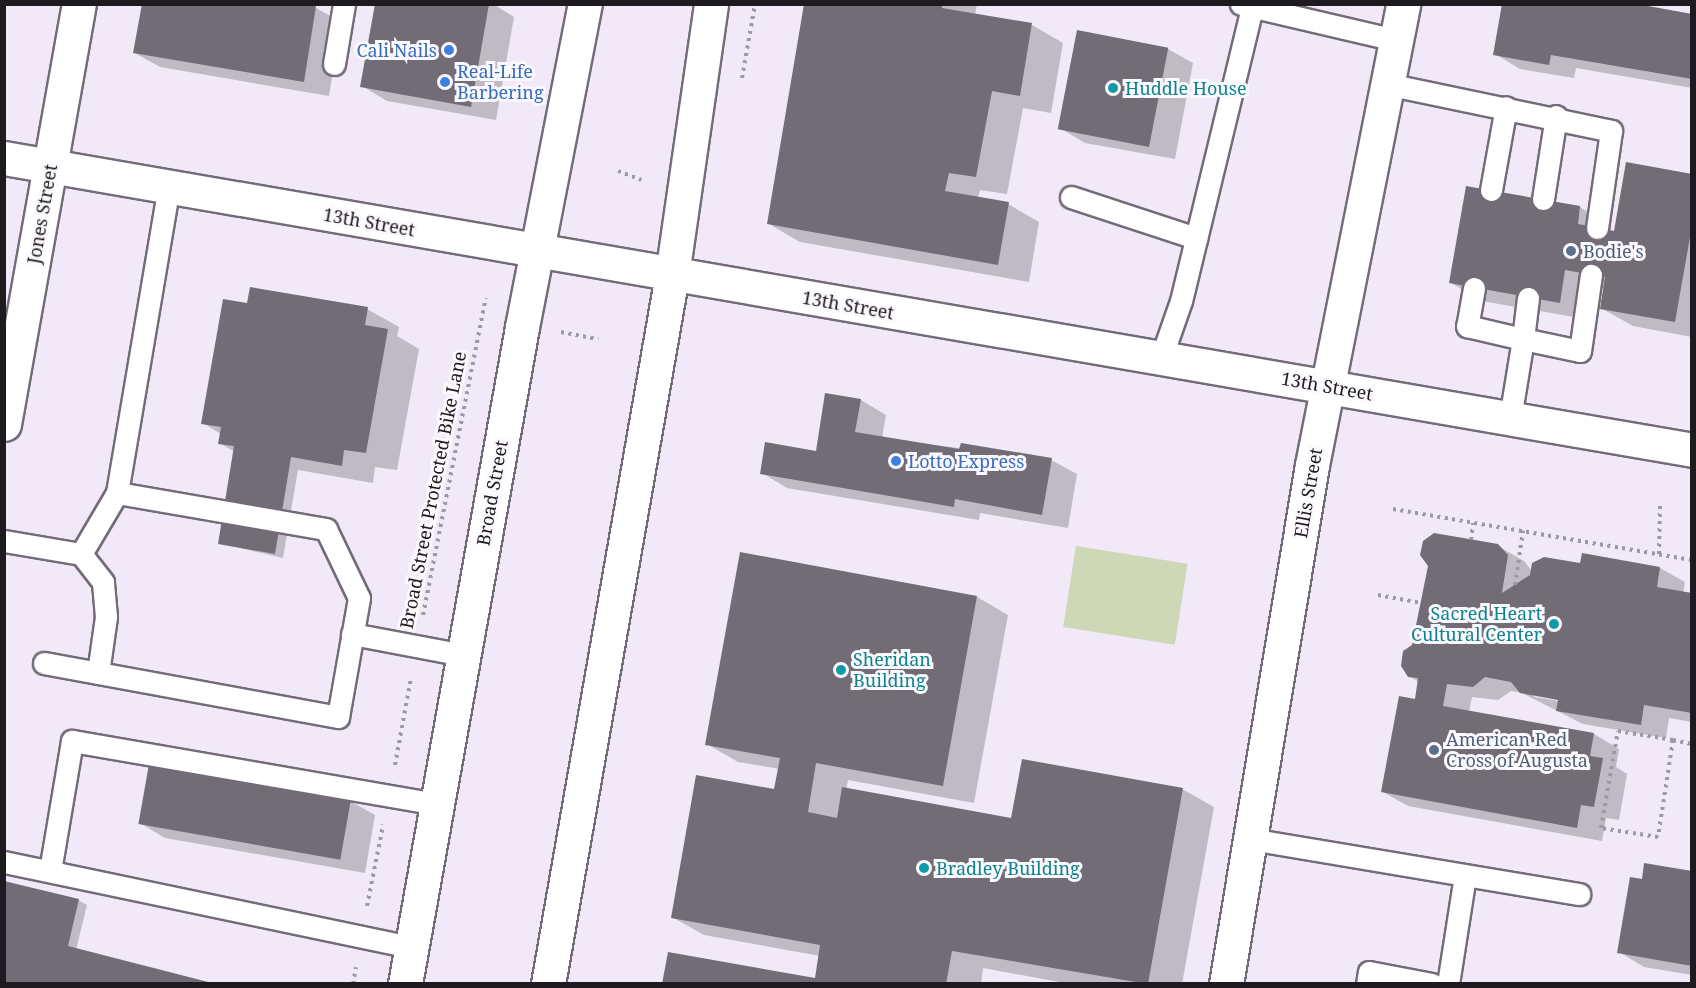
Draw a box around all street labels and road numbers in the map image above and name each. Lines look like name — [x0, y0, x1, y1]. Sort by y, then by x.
street label: Jones Street — [23, 162, 61, 266]
street label: 13th Street — [321, 203, 417, 241]
street label: 13th Street — [800, 286, 896, 324]
street label: Broad Street Protected Bike Lane — [395, 349, 471, 631]
street label: 13th Street — [1279, 367, 1375, 405]
street label: Broad Street — [472, 439, 512, 547]
street label: Ellis Street — [1289, 446, 1327, 540]

